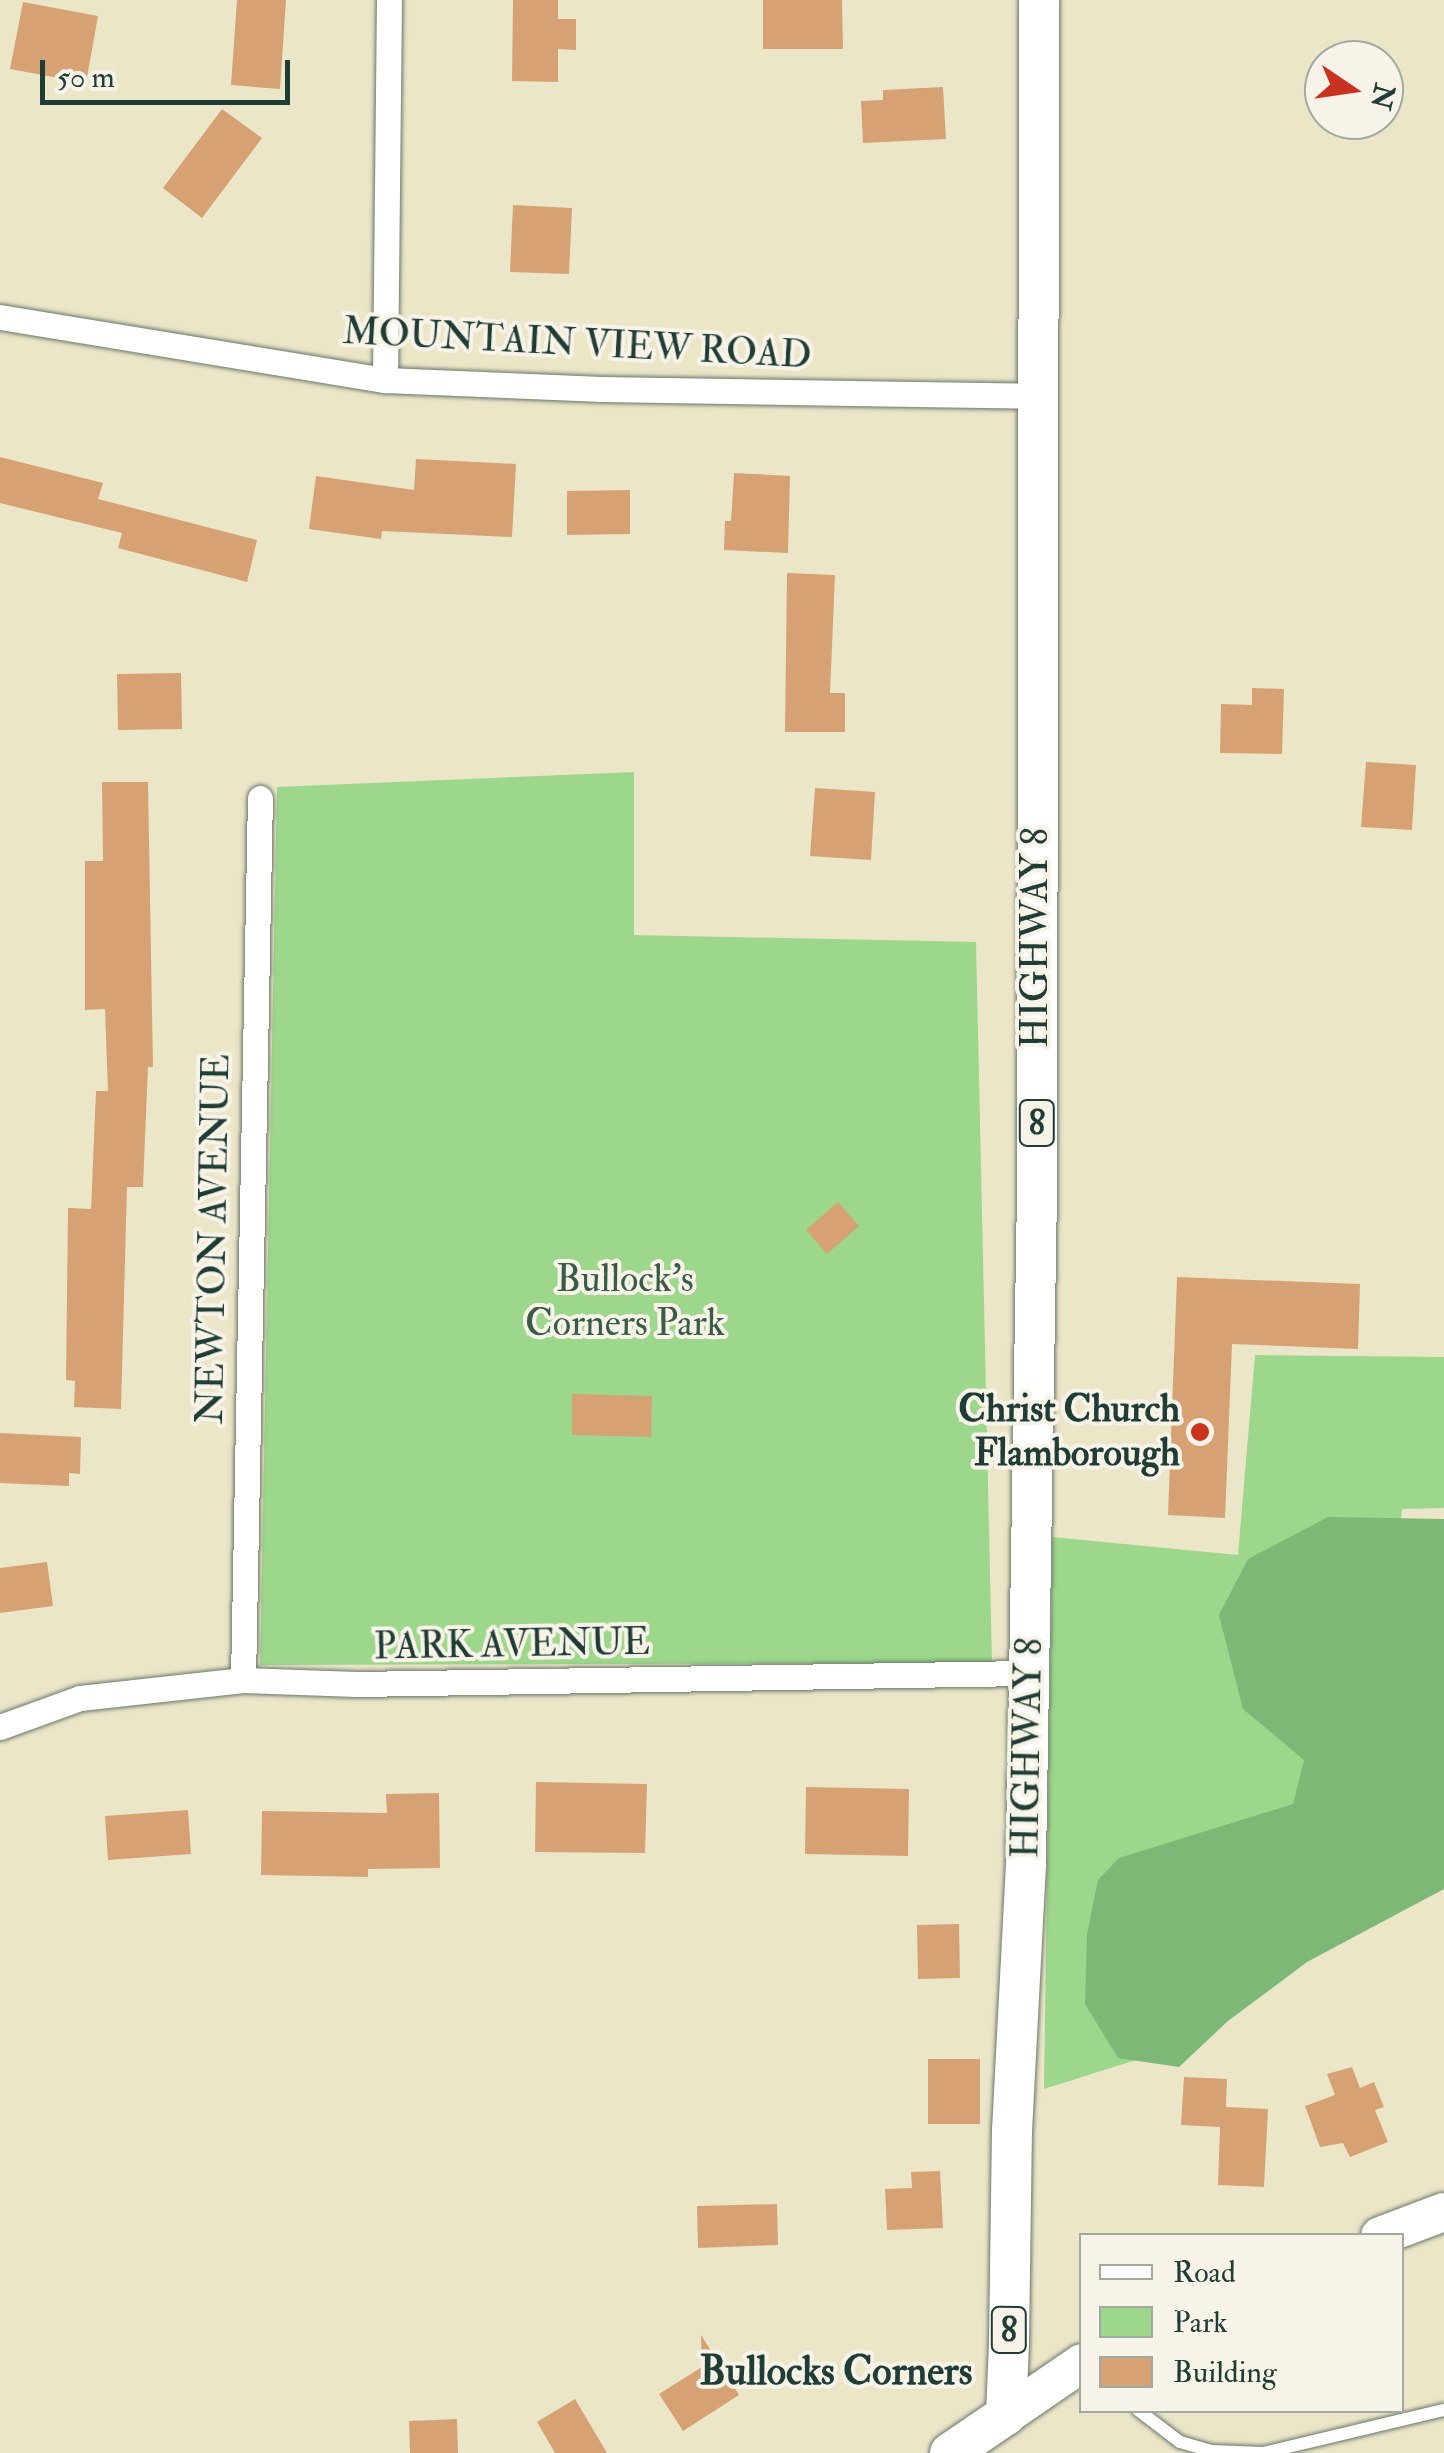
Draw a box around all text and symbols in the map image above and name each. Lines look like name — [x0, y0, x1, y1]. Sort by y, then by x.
scale bar — [45, 40, 295, 102]
north arrow — [1304, 40, 1404, 140]
text: 50 m — [57, 59, 115, 96]
text: N — [1362, 80, 1402, 113]
street label: MOUNTAIN VIEW ROAD — [341, 309, 813, 379]
street label: HIGHWAY 8 — [1013, 828, 1059, 1048]
street label: NEWTON AVENUE — [188, 1053, 240, 1425]
road number: 8 — [1017, 1093, 1057, 1153]
park label: Bullock's Corners Park — [525, 1257, 725, 1346]
place label: Christ Church Flamborough — [958, 1387, 1180, 1476]
marker: Christ Church Flamborough — [1189, 1421, 1211, 1443]
street label: PARK AVENUE — [374, 1620, 650, 1670]
street label: HIGHWAY 8 — [1003, 1637, 1053, 1859]
legend — [1079, 2233, 1404, 2413]
text: Road — [1173, 2254, 1236, 2291]
road number: 8 — [989, 2300, 1029, 2360]
text: Park — [1173, 2304, 1228, 2341]
district label: Bullocks Corners — [700, 2348, 972, 2396]
text: Building — [1173, 2354, 1277, 2391]

